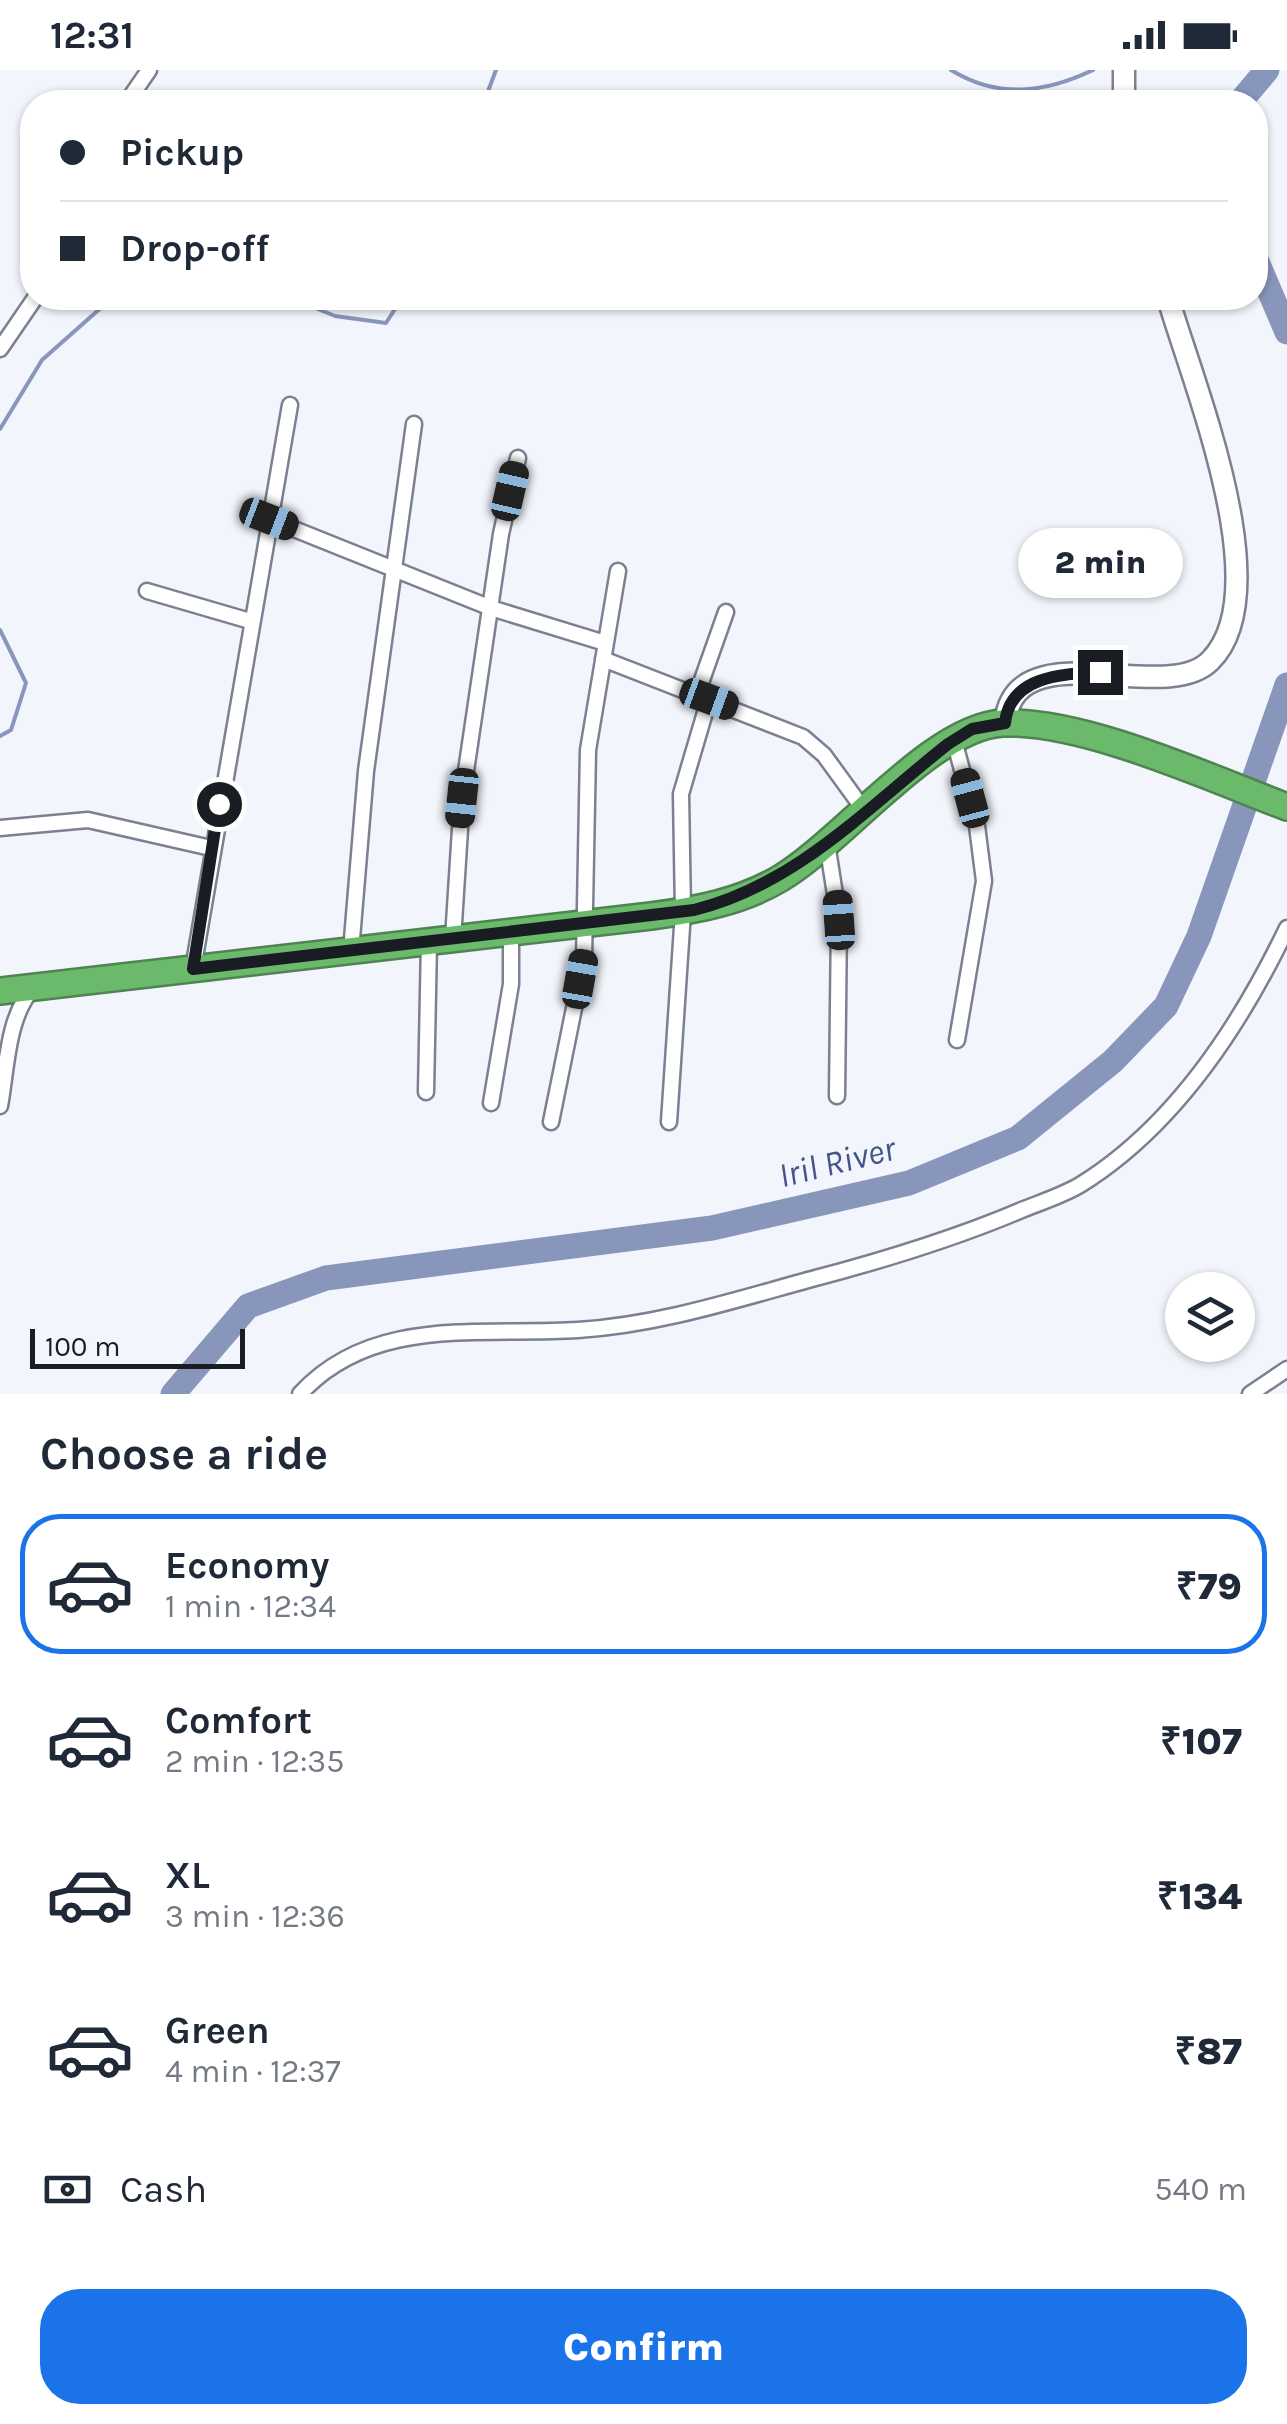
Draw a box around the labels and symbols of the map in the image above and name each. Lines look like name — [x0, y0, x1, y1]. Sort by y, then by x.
car — [489, 458, 531, 524]
car — [236, 494, 302, 544]
callout: 2 min — [1018, 527, 1182, 597]
route end — [1078, 650, 1123, 695]
car — [676, 675, 742, 723]
car — [948, 765, 992, 831]
car — [444, 767, 480, 829]
route start — [197, 782, 242, 827]
car — [822, 889, 856, 951]
car — [560, 947, 600, 1011]
water label: Iril River — [774, 1127, 901, 1196]
scale bar — [30, 1324, 245, 1368]

